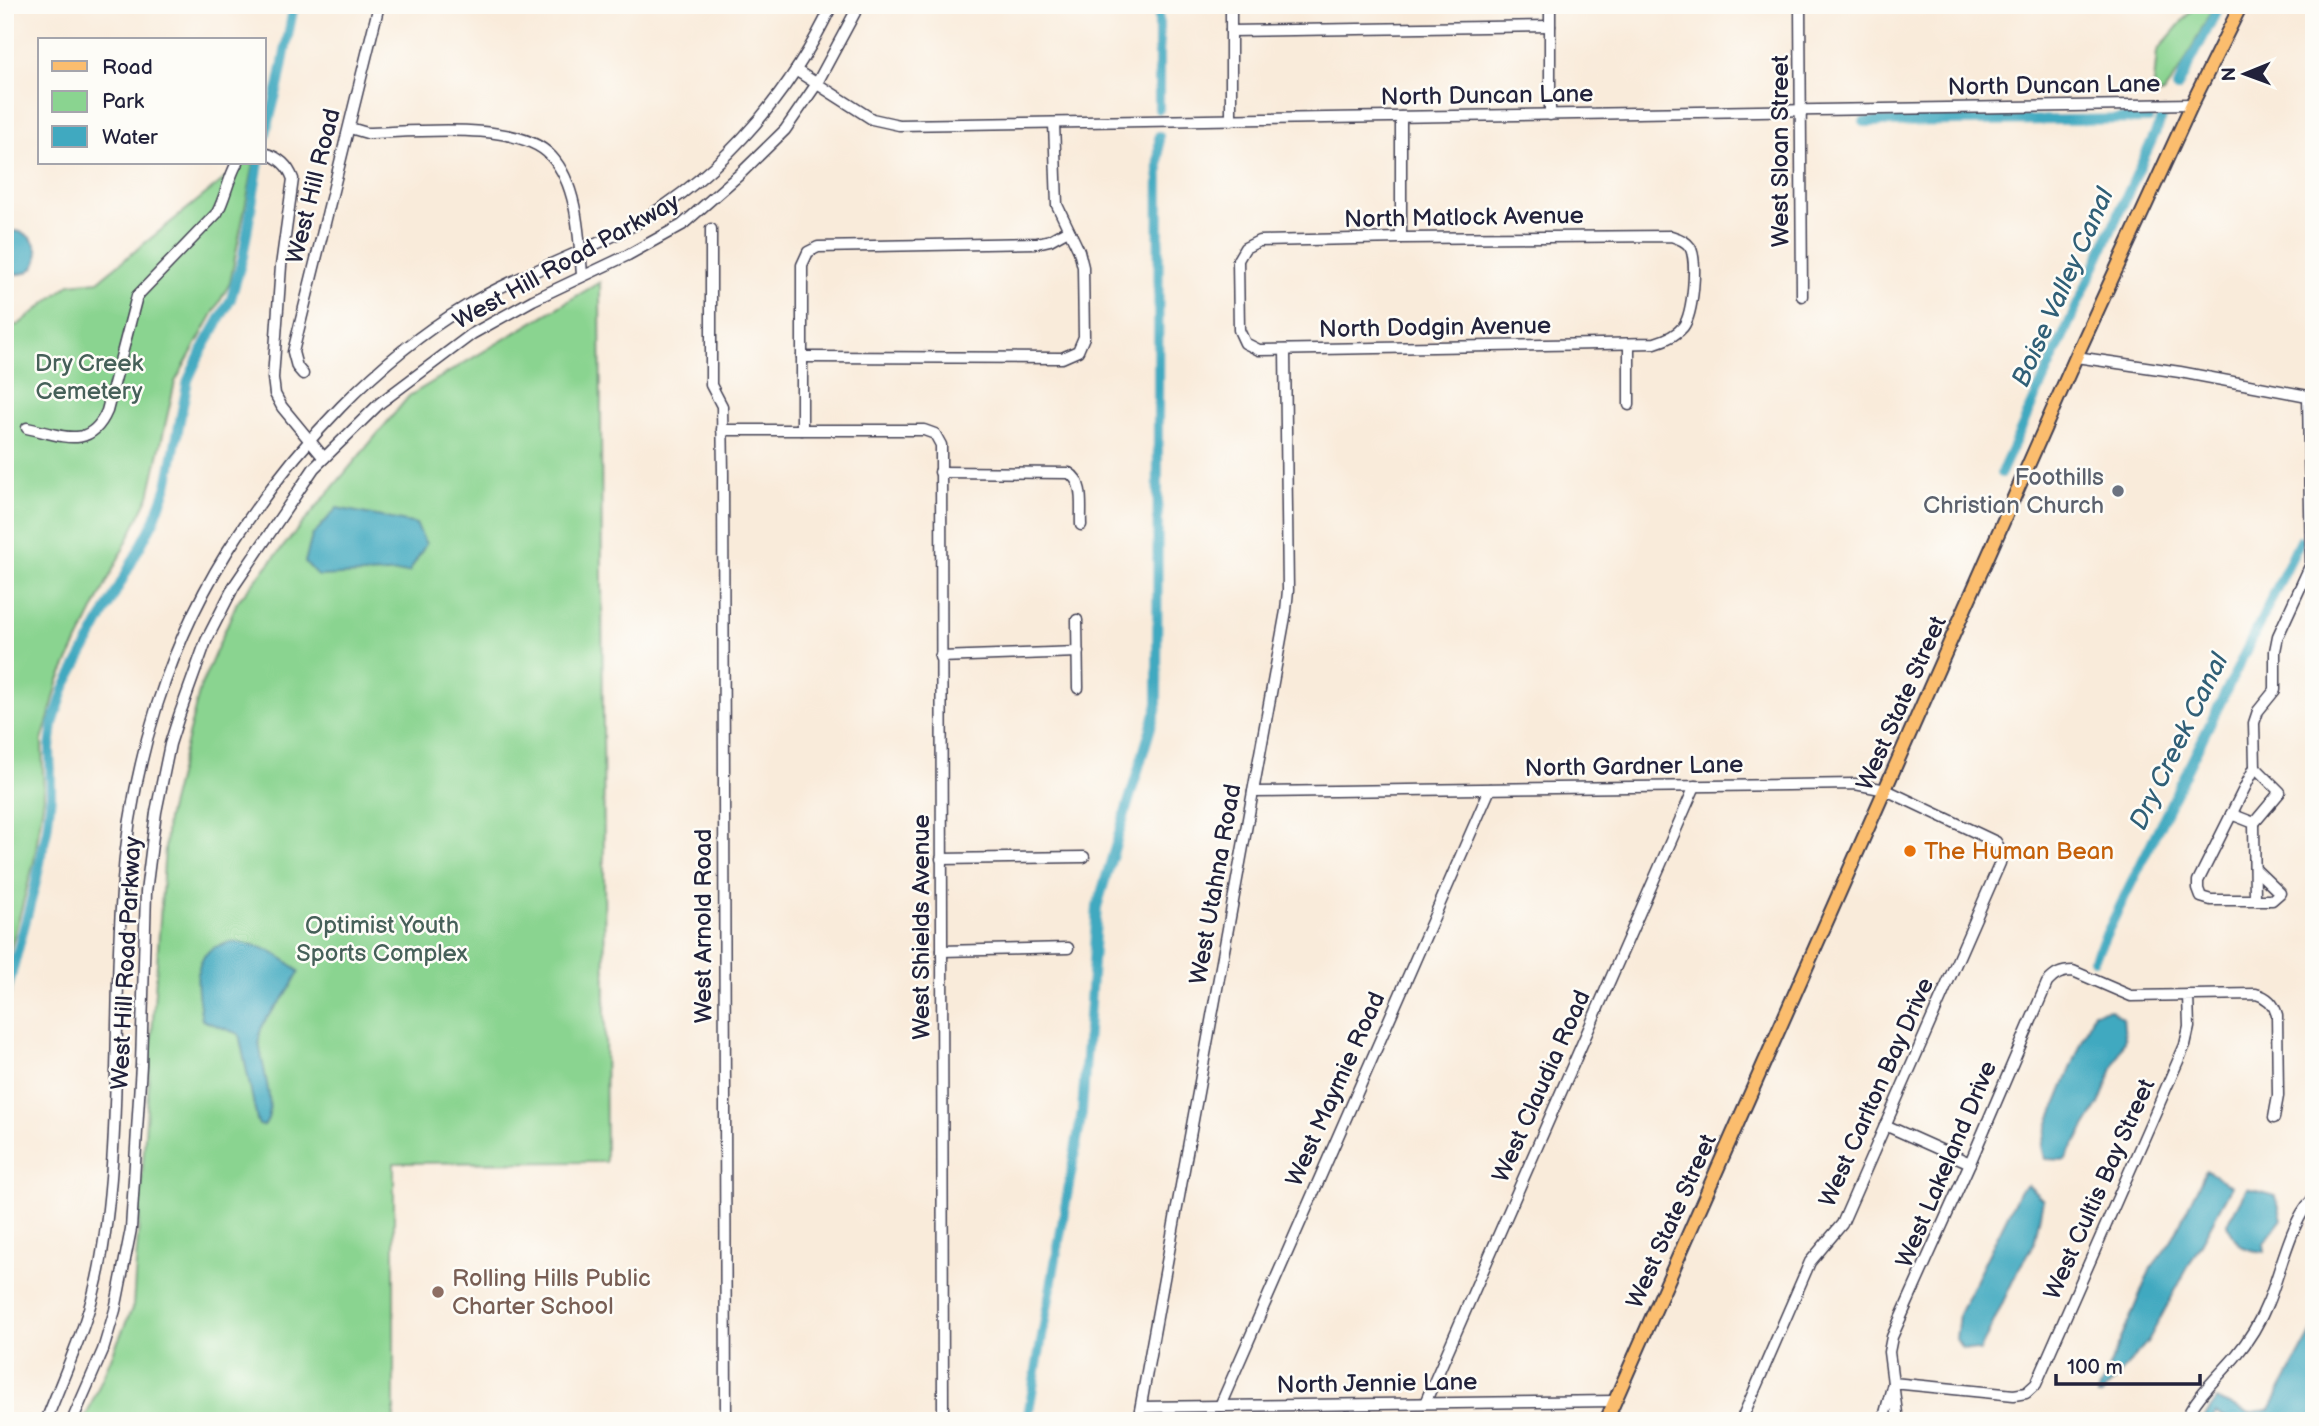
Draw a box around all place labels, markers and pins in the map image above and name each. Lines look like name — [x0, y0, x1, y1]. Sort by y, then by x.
place label: Foothills Christian Church — [1923, 463, 2104, 520]
marker: Foothills Christian Church — [2110, 483, 2126, 499]
place label: The Human Bean — [1924, 837, 2114, 866]
marker: The Human Bean — [1902, 843, 1918, 859]
place label: Rolling Hills Public Charter School — [452, 1264, 651, 1321]
marker: Rolling Hills Public Charter School — [430, 1284, 446, 1300]

